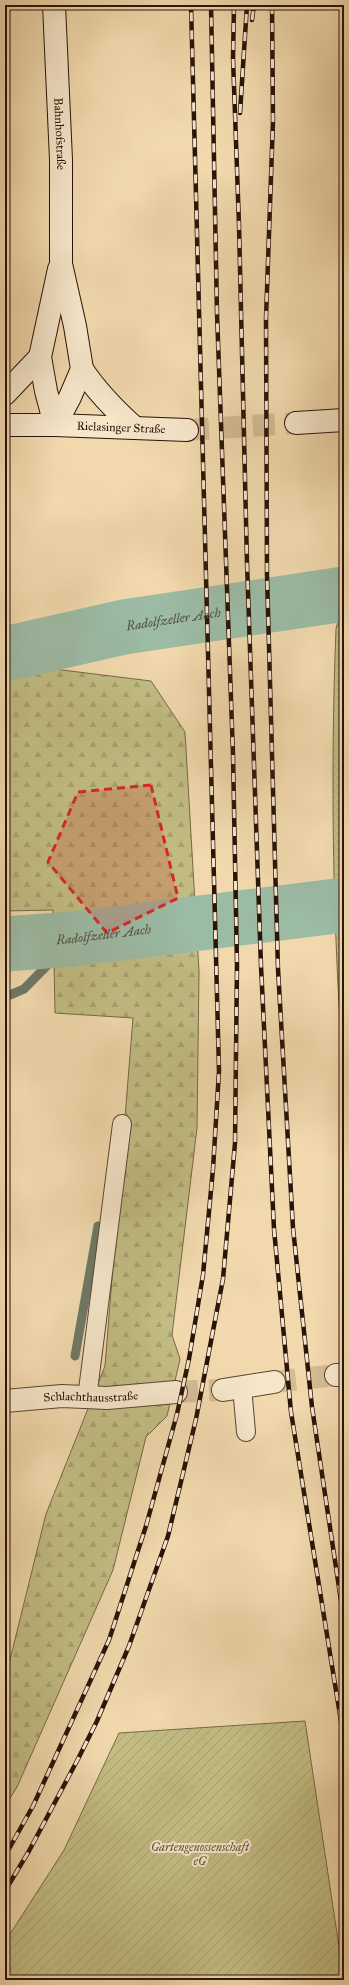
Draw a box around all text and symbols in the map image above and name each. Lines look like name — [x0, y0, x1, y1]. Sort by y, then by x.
street label: Bahnhofstraße — [51, 97, 68, 170]
street label: Rielasinger Straße — [76, 419, 166, 436]
water label: Radolfzeller Aach — [124, 604, 222, 635]
water label: Radolfzeller Aach — [55, 921, 153, 948]
street label: Schlachthausstraße — [43, 1388, 139, 1405]
park label: Gartengenossenschaft eG — [151, 1840, 250, 1868]

